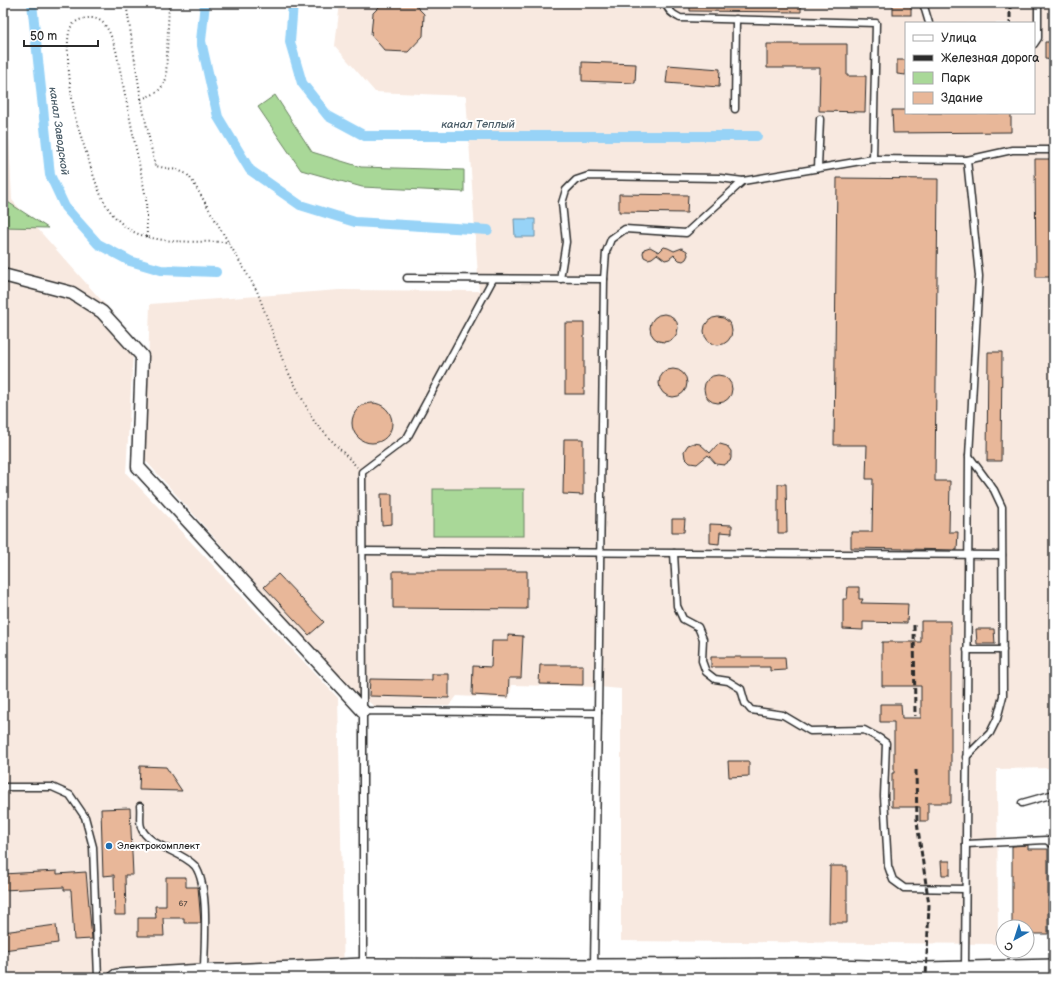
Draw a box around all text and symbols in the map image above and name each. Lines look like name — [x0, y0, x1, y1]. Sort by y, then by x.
scale bar — [24, 22, 98, 48]
legend — [905, 22, 1035, 114]
text: 50 m — [30, 29, 57, 44]
text: Улица — [941, 31, 977, 46]
text: Железная дорога — [941, 51, 1039, 66]
text: Парк — [941, 71, 971, 86]
water label: канал Заводской — [46, 86, 72, 177]
text: Здание — [941, 91, 983, 106]
water label: канал Теплый — [441, 118, 516, 131]
place label: Электрокомплект — [117, 840, 200, 852]
marker: Электрокомплект — [104, 841, 114, 851]
house number: 67 — [179, 899, 187, 908]
north arrow — [995, 919, 1035, 959]
text: С — [1002, 939, 1016, 954]

